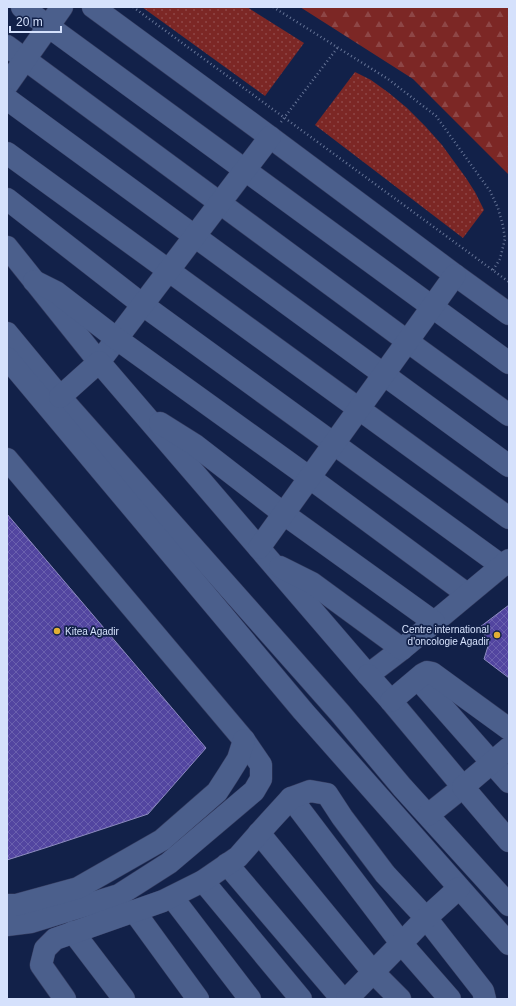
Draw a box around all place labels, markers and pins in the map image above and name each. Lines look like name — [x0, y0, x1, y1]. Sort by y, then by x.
place label: Centre international d'oncologie Agadir — [402, 624, 490, 647]
marker: Kitea Agadir — [52, 626, 62, 636]
place label: Kitea Agadir — [65, 626, 120, 637]
marker: Centre international d'oncologie Agadir — [492, 630, 502, 640]

